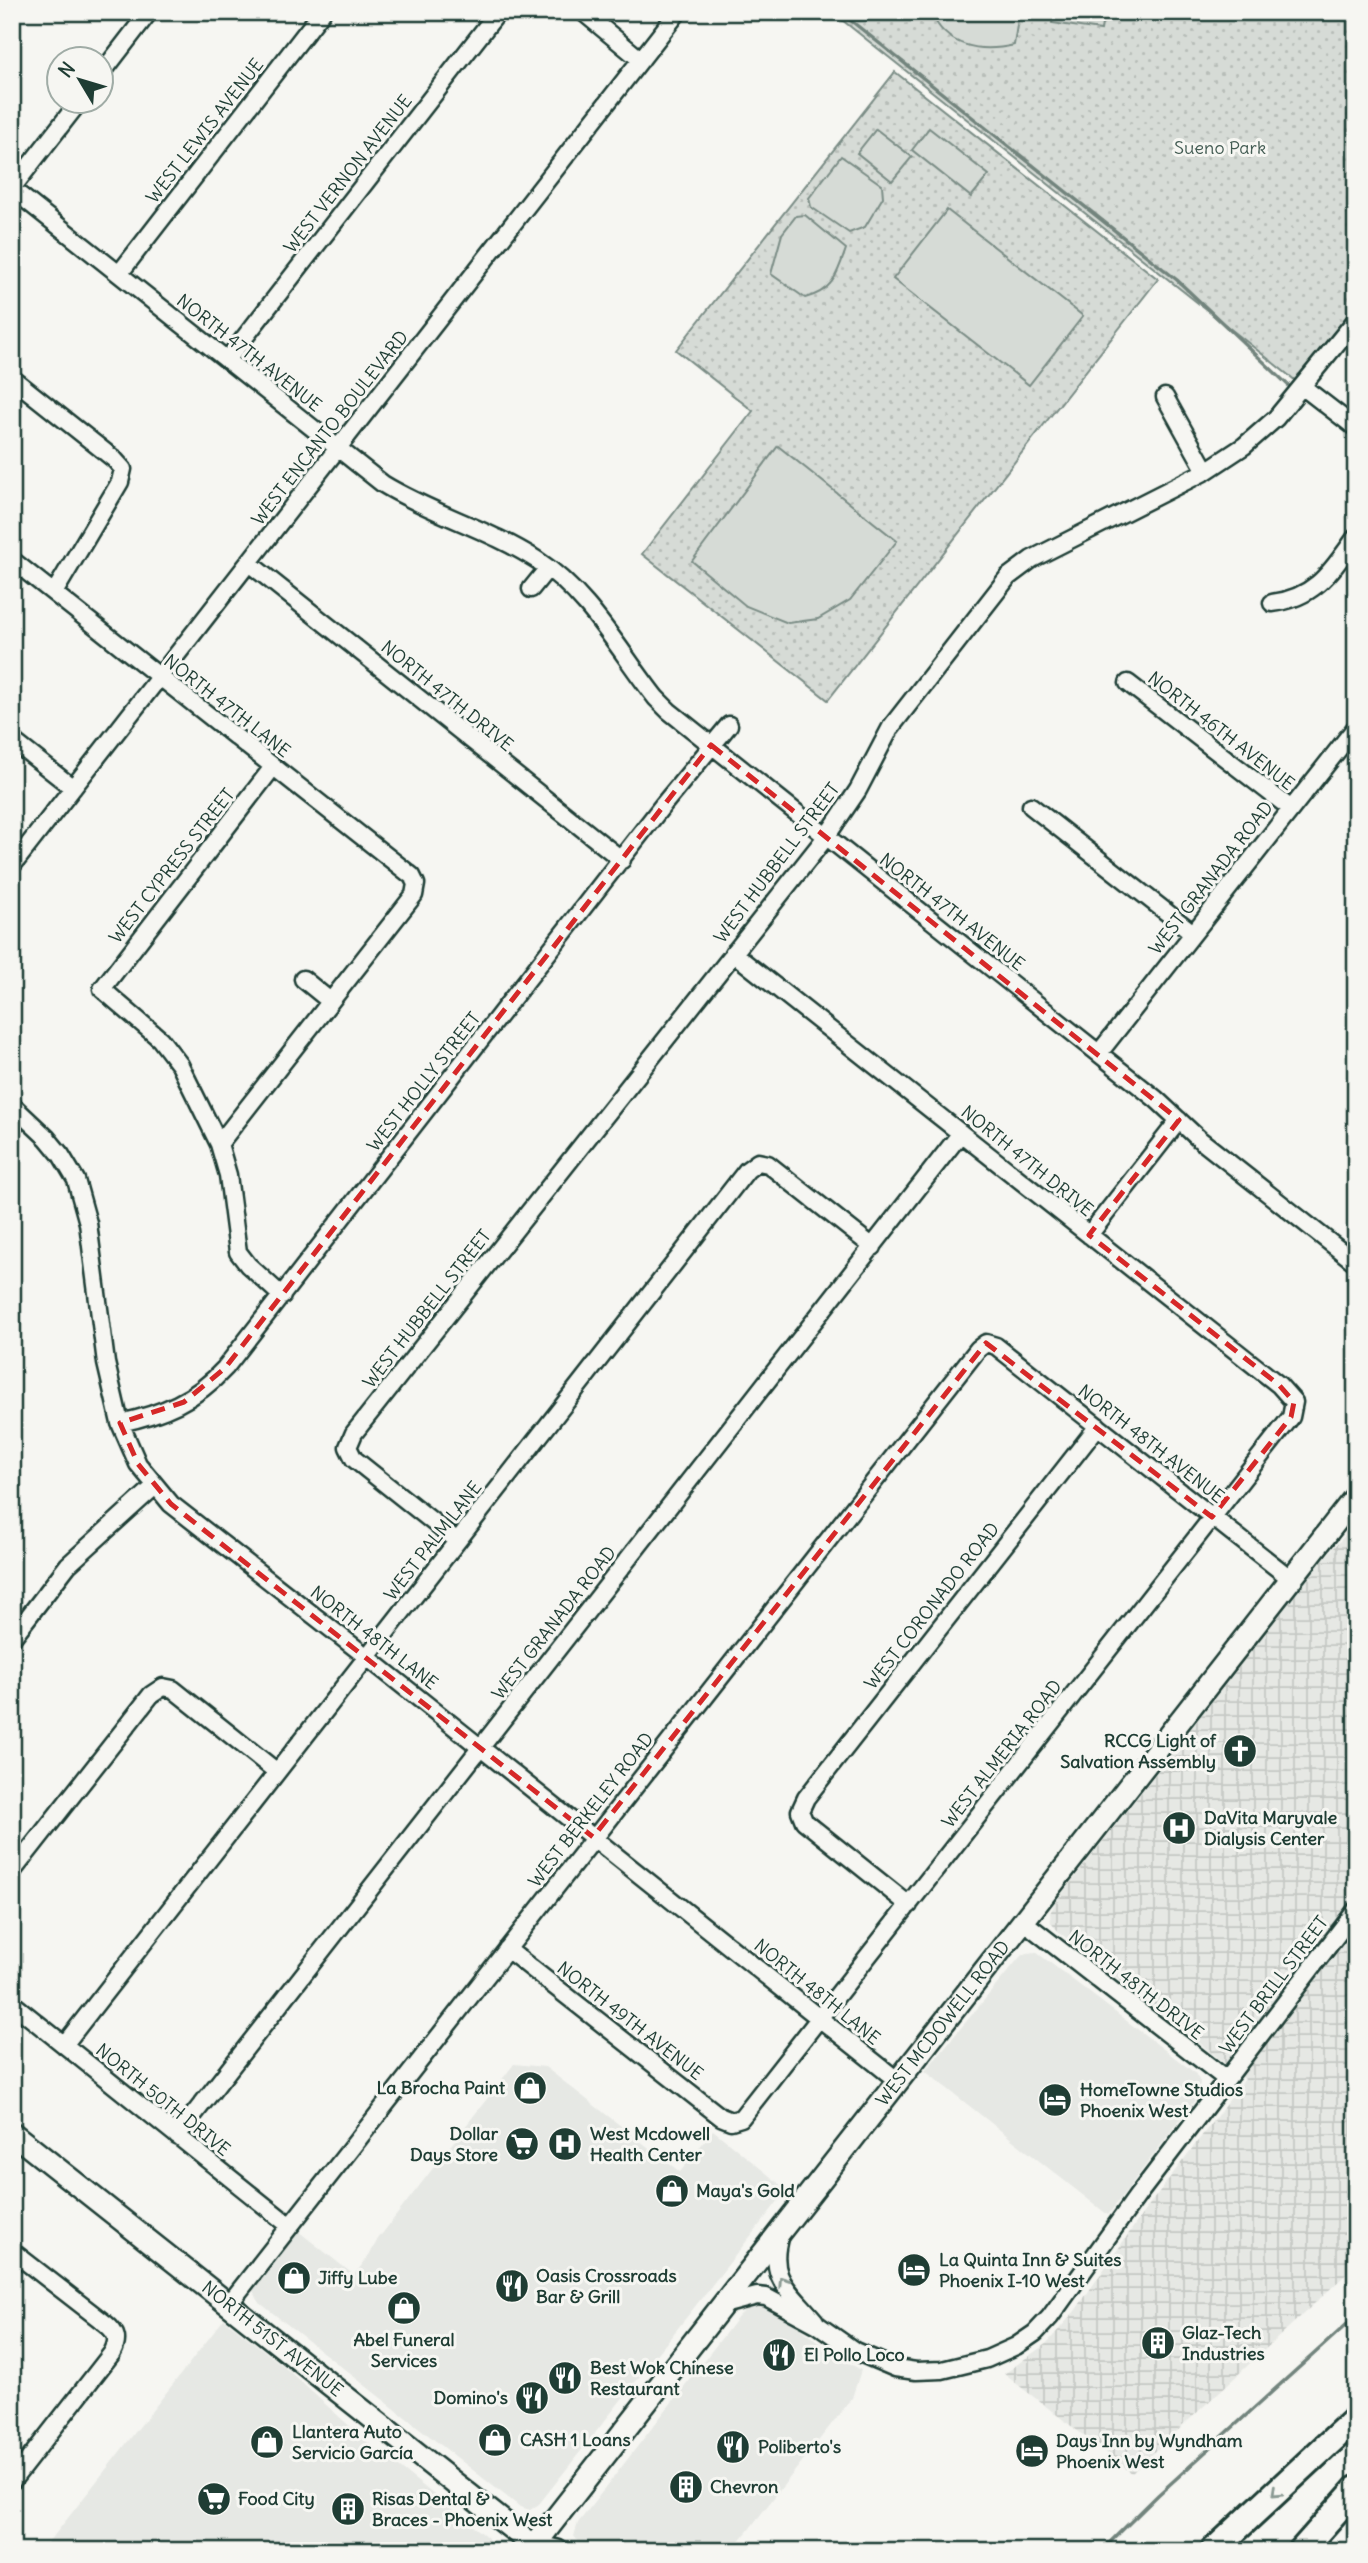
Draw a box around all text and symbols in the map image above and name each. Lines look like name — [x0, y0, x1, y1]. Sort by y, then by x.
north arrow — [46, 46, 116, 116]
street label: WEST LEWIS AVENUE — [141, 54, 268, 208]
text: N — [53, 57, 80, 82]
street label: WEST VERNON AVENUE — [279, 90, 417, 258]
park label: Sueno Park — [1174, 136, 1266, 159]
street label: NORTH 47TH AVENUE — [172, 289, 326, 416]
street label: WEST ENCANTO BOULEVARD — [246, 325, 413, 530]
street label: NORTH 47TH DRIVE — [377, 635, 518, 756]
street label: NORTH 47TH LANE — [160, 649, 295, 762]
street label: NORTH 46TH AVENUE — [1143, 666, 1299, 795]
street label: WEST HUBBELL STREET — [709, 778, 844, 948]
street label: WEST CYPRESS STREET — [104, 783, 239, 948]
street label: WEST GRANADA ROAD — [1143, 796, 1278, 959]
street label: NORTH 47TH AVENUE — [875, 848, 1029, 975]
street label: WEST HOLLY STREET — [362, 1007, 485, 1156]
street label: NORTH 47TH DRIVE — [957, 1100, 1098, 1221]
street label: WEST HUBBELL STREET — [357, 1225, 496, 1393]
street label: NORTH 48TH AVENUE — [1074, 1379, 1229, 1508]
street label: WEST PALM LANE — [379, 1476, 486, 1605]
street label: WEST CORONADO ROAD — [859, 1518, 1004, 1694]
street label: WEST GRANADA ROAD — [486, 1541, 621, 1704]
street label: NORTH 48TH LANE — [306, 1581, 443, 1695]
street label: WEST ALMERIA ROAD — [937, 1675, 1067, 1832]
street label: WEST BERKELEY ROAD — [523, 1728, 658, 1892]
place label: RCCG Light of Salvation Assembly — [1060, 1729, 1217, 1773]
church icon: RCCG Light of Salvation Assembly — [1221, 1732, 1259, 1770]
place label: DaVita Maryvale Dialysis Center — [1204, 1806, 1338, 1850]
hospital icon: DaVita Maryvale Dialysis Center — [1160, 1809, 1198, 1847]
street label: WEST BRILL STREET — [1214, 1911, 1333, 2058]
street label: NORTH 48TH DRIVE — [1064, 1925, 1208, 2044]
street label: NORTH 48TH LANE — [750, 1934, 885, 2049]
street label: WEST MCDOWELL ROAD — [871, 1936, 1015, 2111]
street label: NORTH 49TH AVENUE — [553, 1956, 708, 2085]
street label: NORTH 50TH DRIVE — [91, 2038, 235, 2161]
shop icon: La Brocha Paint — [511, 2069, 549, 2107]
place label: La Brocha Paint — [377, 2076, 506, 2099]
place label: HomeTowne Studios Phoenix West — [1080, 2078, 1243, 2122]
hotel icon: HomeTowne Studios Phoenix West — [1036, 2081, 1074, 2119]
place label: Dollar Days Store — [410, 2122, 499, 2166]
place label: West Mcdowell Health Center — [590, 2122, 710, 2166]
supermarket icon: Dollar Days Store — [503, 2125, 541, 2163]
hospital icon: West Mcdowell Health Center — [546, 2125, 584, 2163]
shop icon: Maya's Gold — [653, 2172, 691, 2210]
place label: Maya's Gold — [696, 2179, 795, 2202]
place label: La Quinta Inn & Suites Phoenix I-10 West — [939, 2248, 1121, 2292]
hotel icon: La Quinta Inn & Suites Phoenix I-10 West — [895, 2251, 933, 2289]
shop icon: Jiffy Lube — [275, 2259, 313, 2297]
place label: Oasis Crossroads Bar & Grill — [536, 2264, 677, 2308]
place label: Jiffy Lube — [318, 2266, 398, 2289]
restaurant icon: Oasis Crossroads Bar & Grill — [493, 2267, 531, 2305]
street label: NORTH 51ST AVENUE — [197, 2276, 348, 2401]
one-way arrow — [779, 2276, 792, 2289]
shop icon: Abel Funeral Services — [385, 2289, 423, 2327]
place label: Glaz-Tech Industries — [1182, 2321, 1265, 2365]
building icon: Glaz-Tech Industries — [1139, 2324, 1177, 2362]
place label: Abel Funeral Services — [353, 2328, 455, 2372]
restaurant icon: El Pollo Loco — [760, 2336, 798, 2374]
place label: El Pollo Loco — [804, 2343, 905, 2366]
place label: Best Wok Chinese Restaurant — [590, 2356, 734, 2400]
restaurant icon: Best Wok Chinese Restaurant — [546, 2359, 584, 2397]
restaurant icon: Domino's — [513, 2379, 551, 2417]
place label: Domino's — [433, 2386, 508, 2409]
place label: Llantera Auto Servicio García — [292, 2420, 413, 2464]
shop icon: CASH 1 Loans — [476, 2421, 514, 2459]
shop icon: Llantera Auto Servicio García — [248, 2423, 286, 2461]
place label: CASH 1 Loans — [520, 2428, 631, 2451]
restaurant icon: Poliberto's — [714, 2428, 752, 2466]
place label: Days Inn by Wyndham Phoenix West — [1056, 2429, 1243, 2473]
hotel icon: Days Inn by Wyndham Phoenix West — [1013, 2432, 1051, 2470]
place label: Poliberto's — [758, 2435, 841, 2458]
building icon: Chevron — [667, 2468, 705, 2506]
place label: Chevron — [710, 2475, 779, 2498]
supermarket icon: Food City — [195, 2480, 233, 2518]
one-way arrow — [1271, 2484, 1284, 2497]
place label: Food City — [238, 2487, 315, 2510]
place label: Risas Dental & Braces - Phoenix West — [372, 2487, 553, 2531]
building icon: Risas Dental & Braces - Phoenix West — [329, 2490, 367, 2528]

